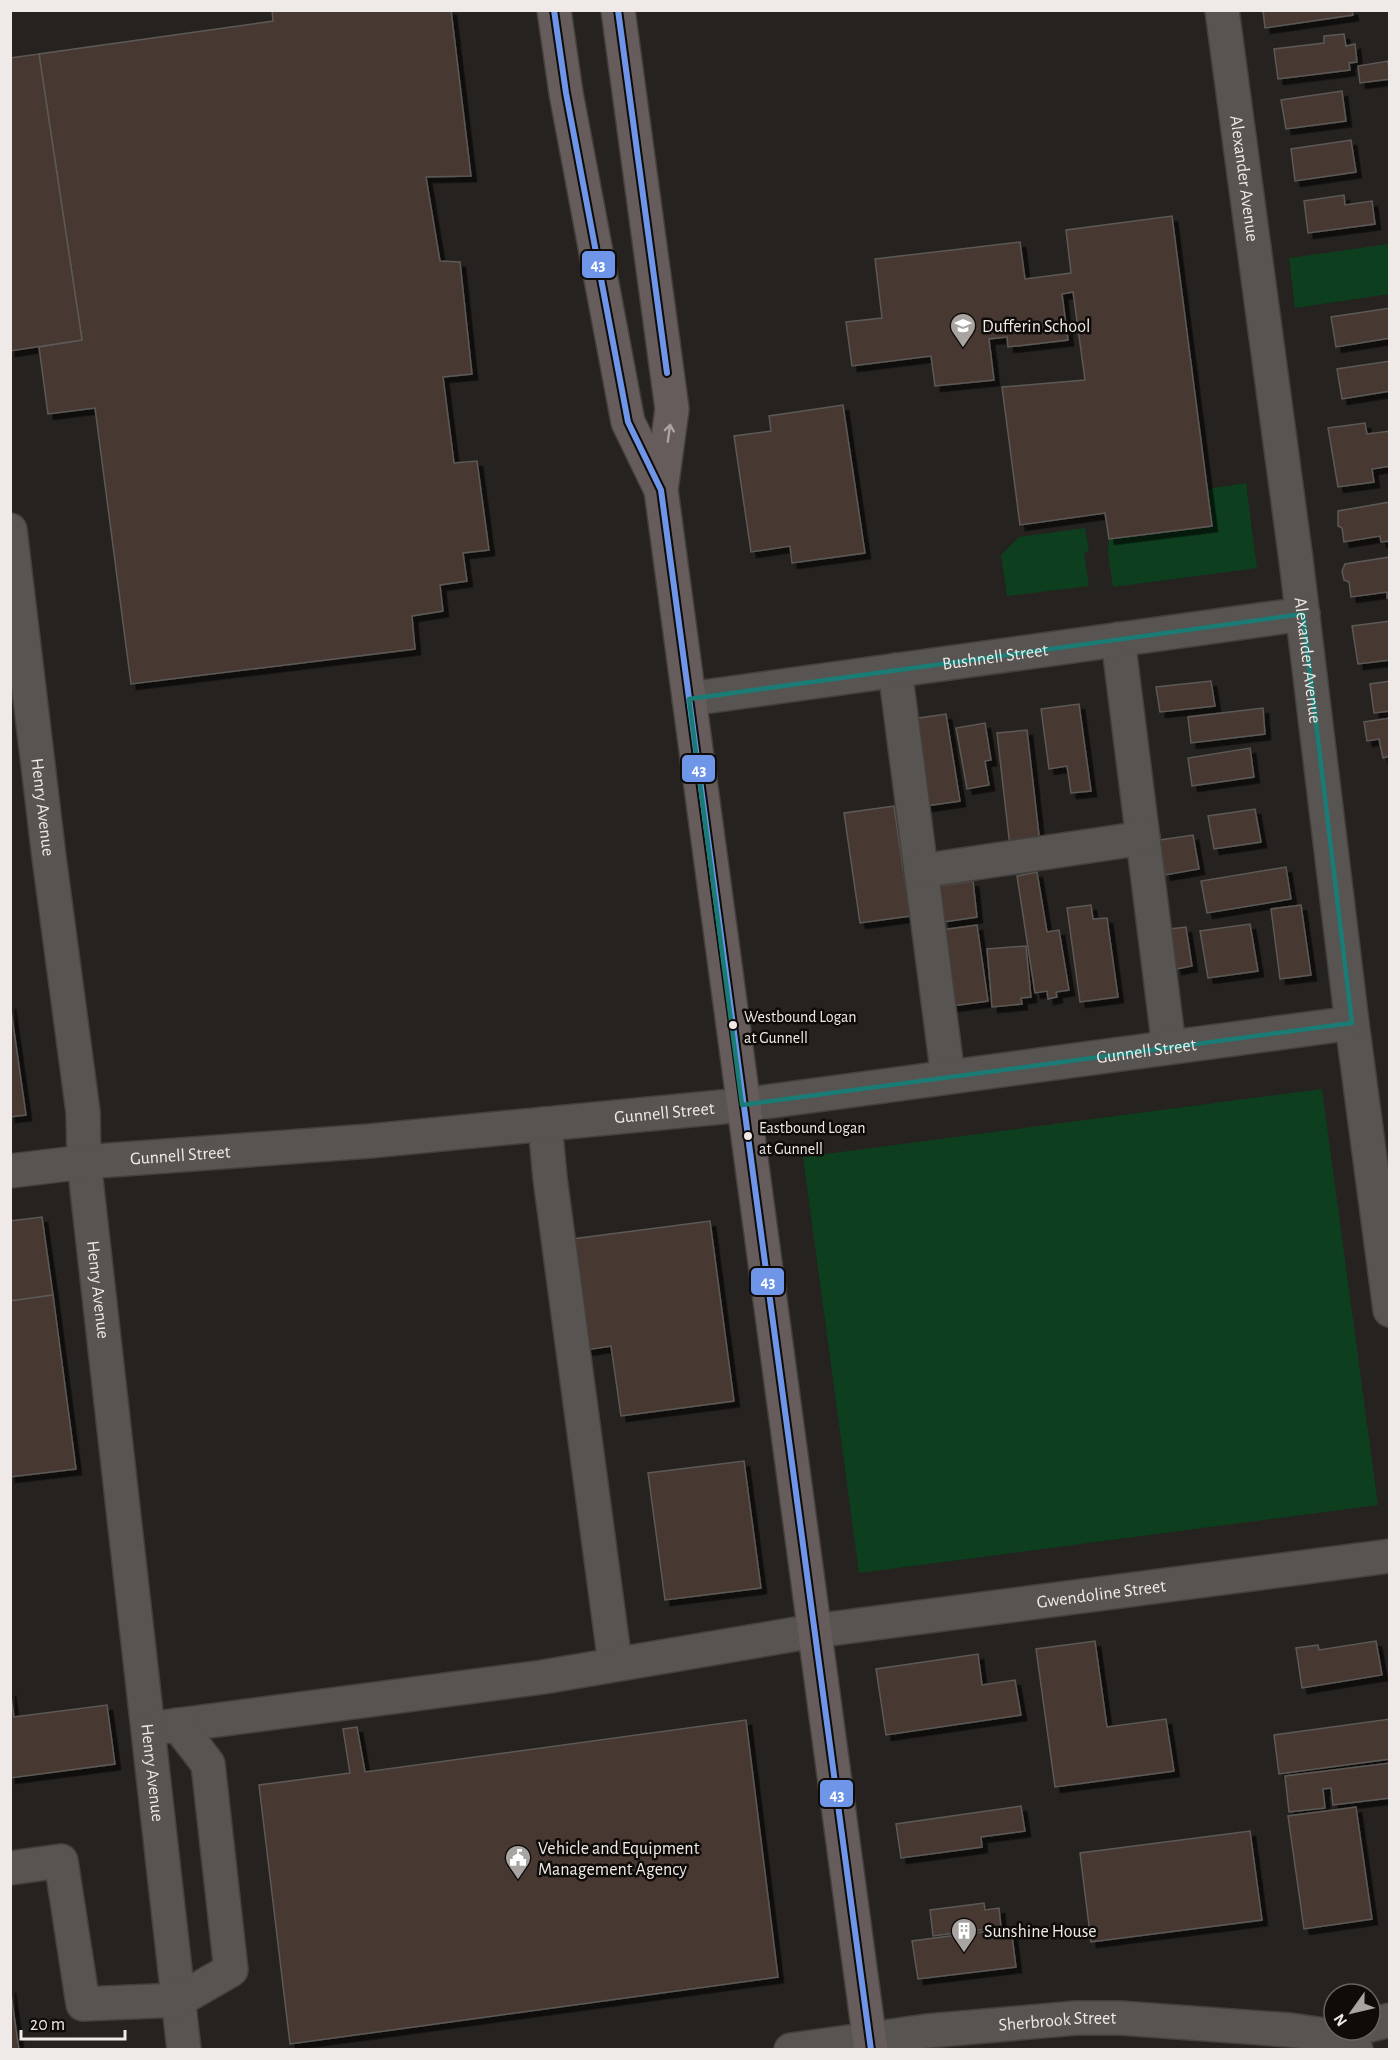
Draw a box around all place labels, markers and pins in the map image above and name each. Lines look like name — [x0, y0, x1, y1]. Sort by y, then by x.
school or university icon: Dufferin School — [948, 311, 978, 349]
place label: Dufferin School — [982, 318, 1090, 336]
place label: Westbound Logan at Gunnell — [744, 1009, 857, 1046]
marker: Westbound Logan at Gunnell — [727, 1019, 739, 1031]
place label: Eastbound Logan at Gunnell — [759, 1120, 865, 1157]
marker: Eastbound Logan at Gunnell — [742, 1130, 754, 1142]
place label: Vehicle and Equipment Management Agency — [538, 1840, 700, 1879]
public building icon: Vehicle and Equipment Management Agency — [503, 1843, 533, 1881]
building icon: Sunshine House — [949, 1916, 979, 1954]
place label: Sunshine House — [984, 1923, 1097, 1941]

